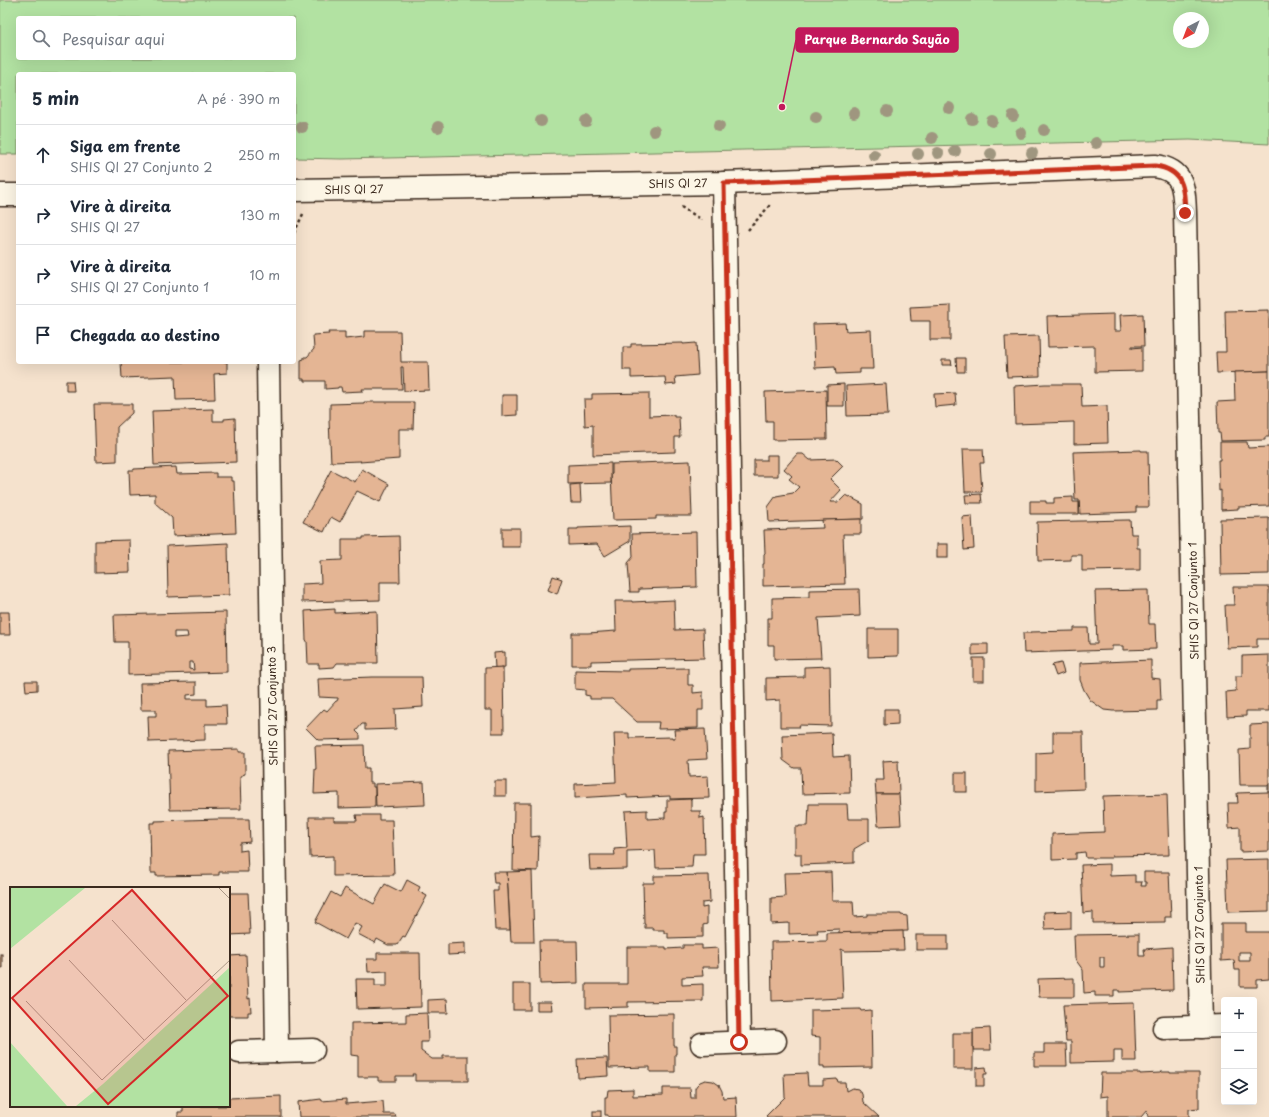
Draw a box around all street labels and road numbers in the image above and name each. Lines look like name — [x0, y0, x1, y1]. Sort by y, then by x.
street label: SHIS QI 27 — [648, 174, 708, 192]
street label: SHIS QI 27 — [324, 180, 384, 198]
street label: SHIS QI 27 Conjunto 1 — [1183, 542, 1203, 660]
street label: SHIS QI 27 Conjunto 3 — [262, 646, 282, 766]
street label: SHIS QI 27 Conjunto 1 — [1189, 866, 1209, 984]

